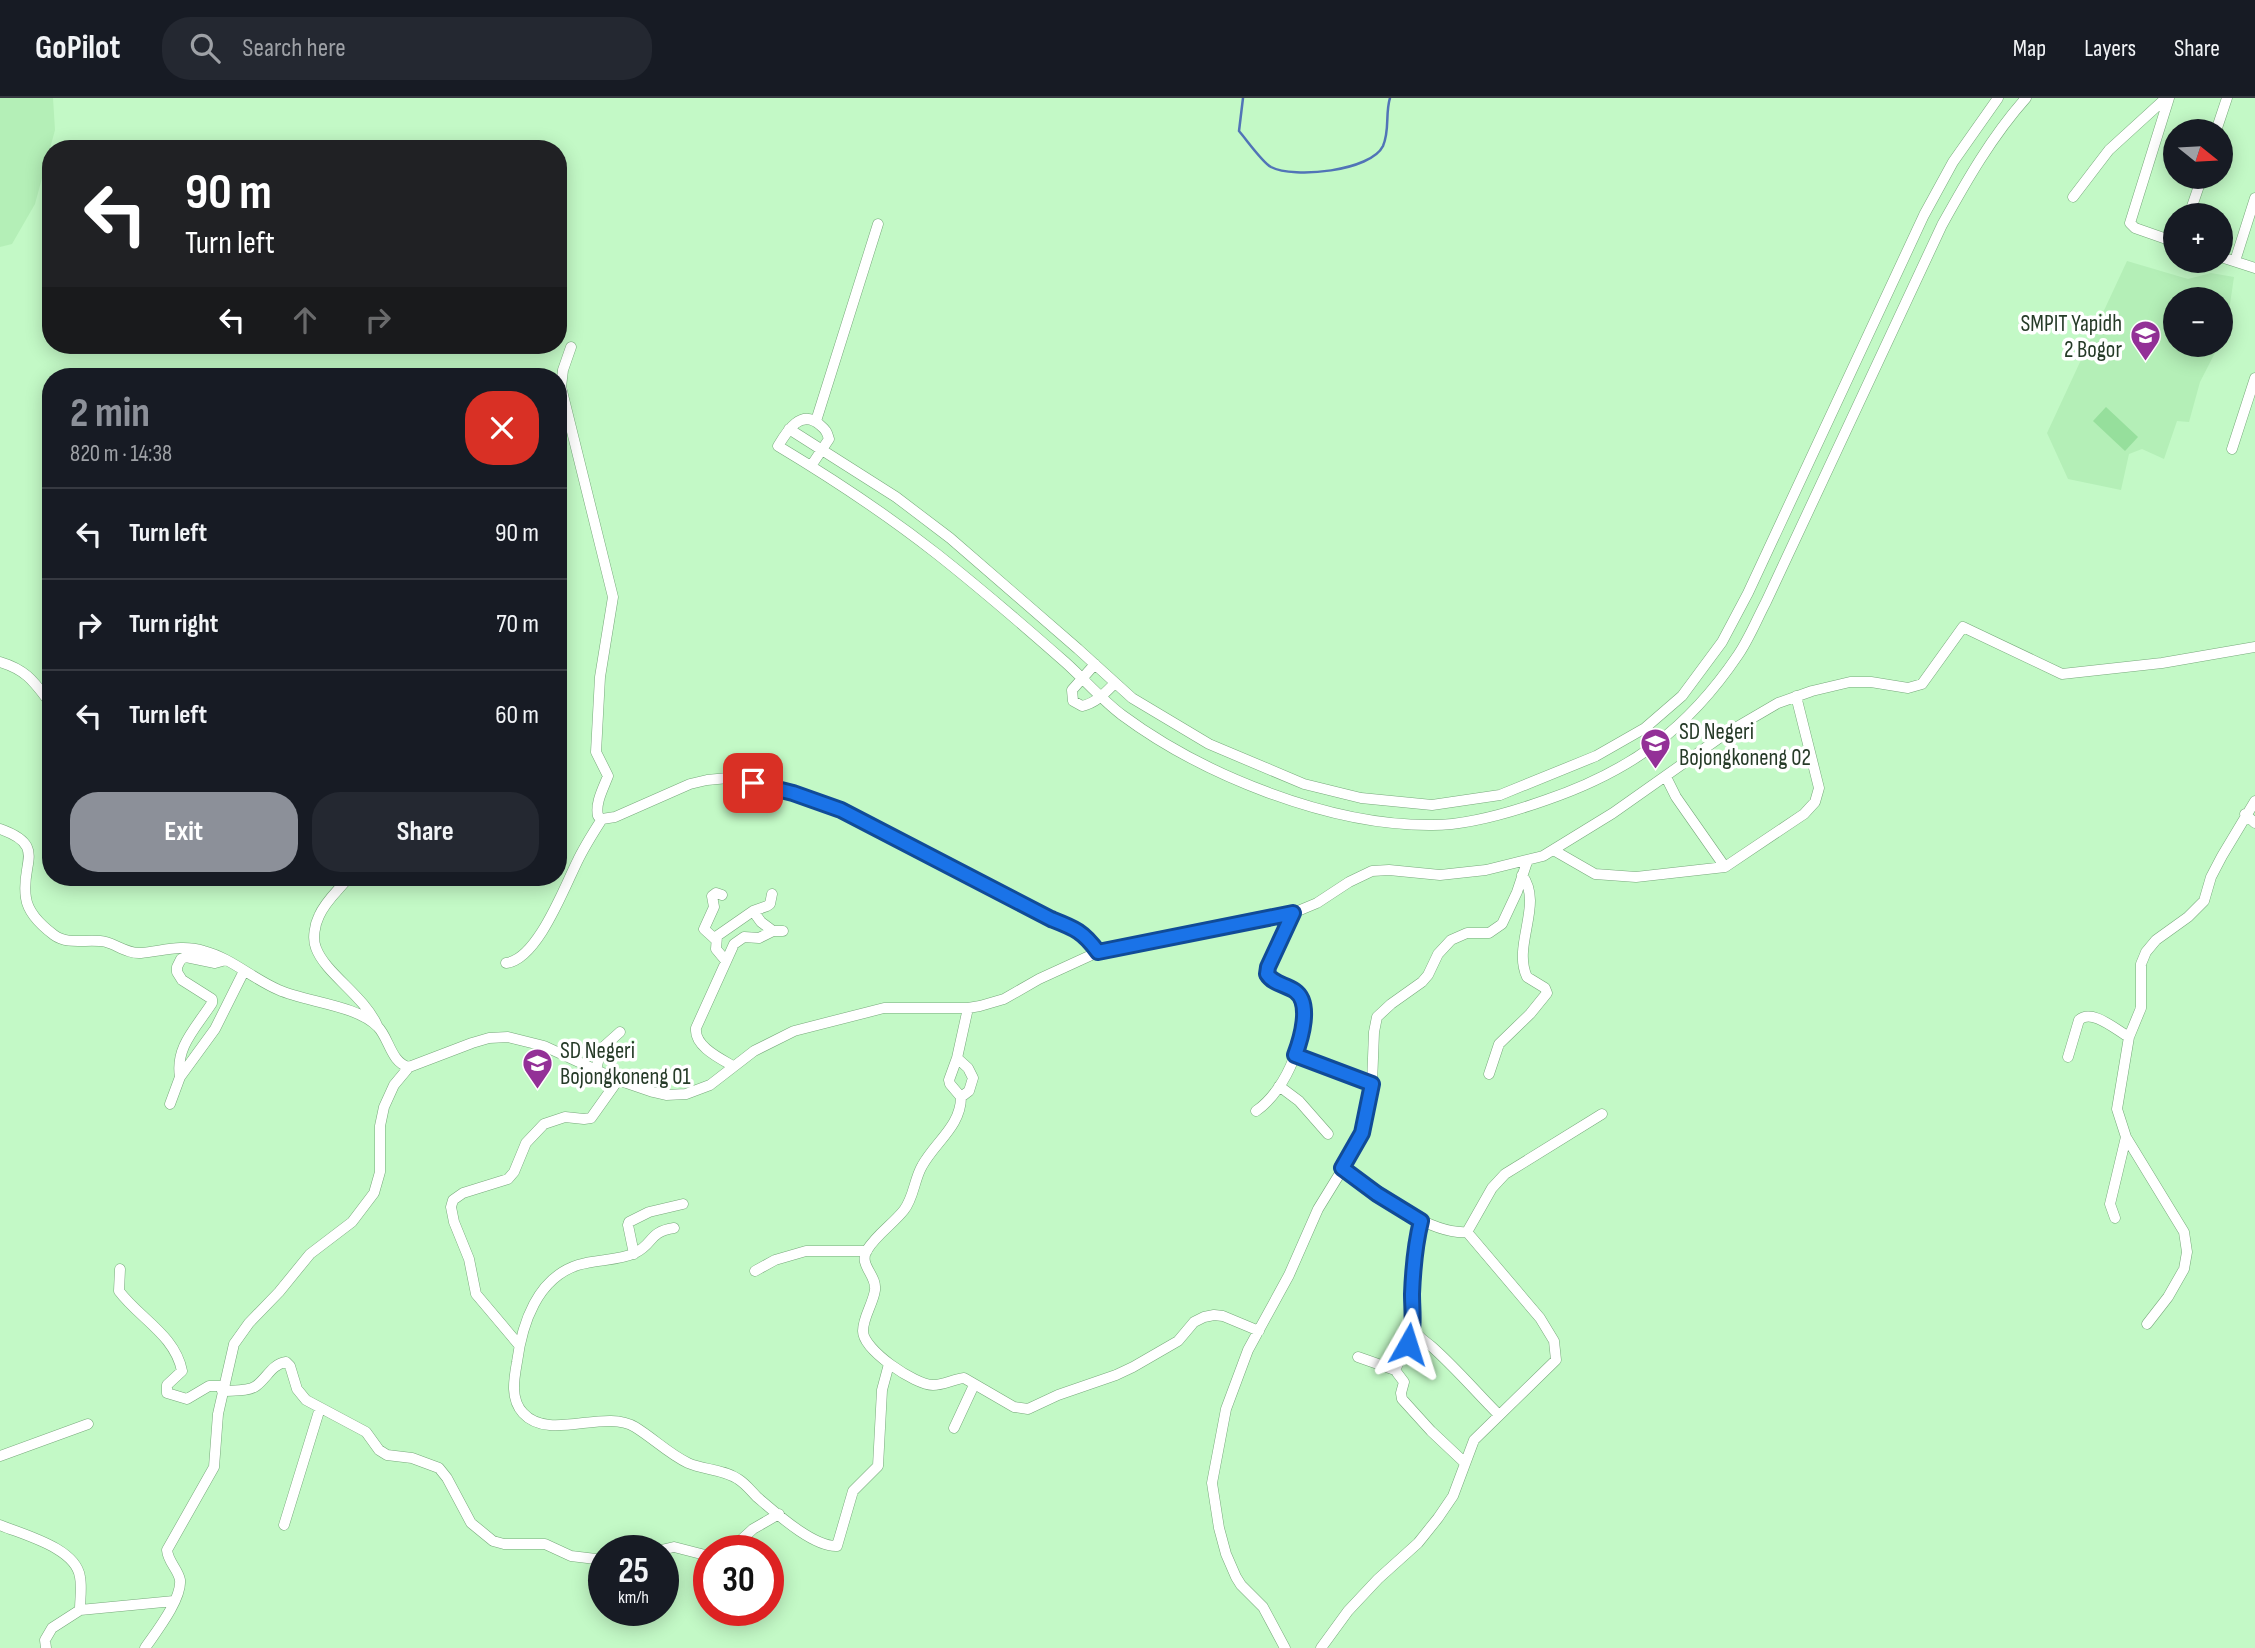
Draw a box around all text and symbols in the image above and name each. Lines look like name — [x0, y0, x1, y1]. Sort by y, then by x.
search box — [162, 17, 652, 80]
text: GoPilot — [35, 28, 120, 68]
icon: search — [186, 29, 224, 67]
text: Search here — [242, 33, 346, 64]
text: Map — [2013, 34, 2046, 63]
text: Layers — [2084, 34, 2136, 63]
text: Share — [2174, 34, 2220, 63]
north arrow — [2163, 119, 2233, 189]
map controls — [2163, 119, 2233, 357]
text: 90 m — [185, 164, 272, 223]
icon: left — [70, 168, 161, 259]
button: + — [2163, 203, 2233, 273]
text: Turn left — [185, 224, 275, 263]
button: − — [2163, 287, 2233, 357]
icon: left — [213, 301, 251, 339]
icon: ahead — [286, 301, 324, 339]
icon: right — [359, 301, 397, 339]
place label: SMPIT Yapidh 2 Bogor — [2020, 310, 2122, 364]
school or university icon: SMPIT Yapidh 2 Bogor — [2128, 319, 2162, 363]
text: 2 min — [70, 388, 150, 439]
button: close — [465, 391, 539, 465]
text: 820 m · 14:38 — [70, 440, 172, 468]
icon: left — [70, 515, 108, 553]
text: Turn left — [129, 518, 207, 549]
text: 90 m — [495, 518, 539, 549]
icon: right — [70, 606, 108, 644]
text: Turn right — [129, 609, 218, 640]
text: 70 m — [496, 609, 539, 640]
icon: left — [70, 697, 108, 735]
text: Turn left — [129, 700, 207, 731]
text: 60 m — [495, 700, 539, 731]
place label: SD Negeri Bojongkoneng 02 — [1679, 718, 1811, 772]
school or university icon: SD Negeri Bojongkoneng 02 — [1639, 727, 1673, 771]
pin — [723, 753, 783, 813]
icon: arrive — [734, 764, 772, 802]
button: Exit — [70, 792, 298, 872]
button: Share — [312, 792, 539, 872]
place label: SD Negeri Bojongkoneng 01 — [560, 1037, 691, 1091]
school or university icon: SD Negeri Bojongkoneng 01 — [520, 1046, 554, 1090]
position arrow — [1371, 1307, 1445, 1381]
speed limit sign: 30 — [693, 1535, 784, 1626]
text: 25 — [618, 1550, 649, 1593]
text: km/h — [618, 1587, 649, 1608]

